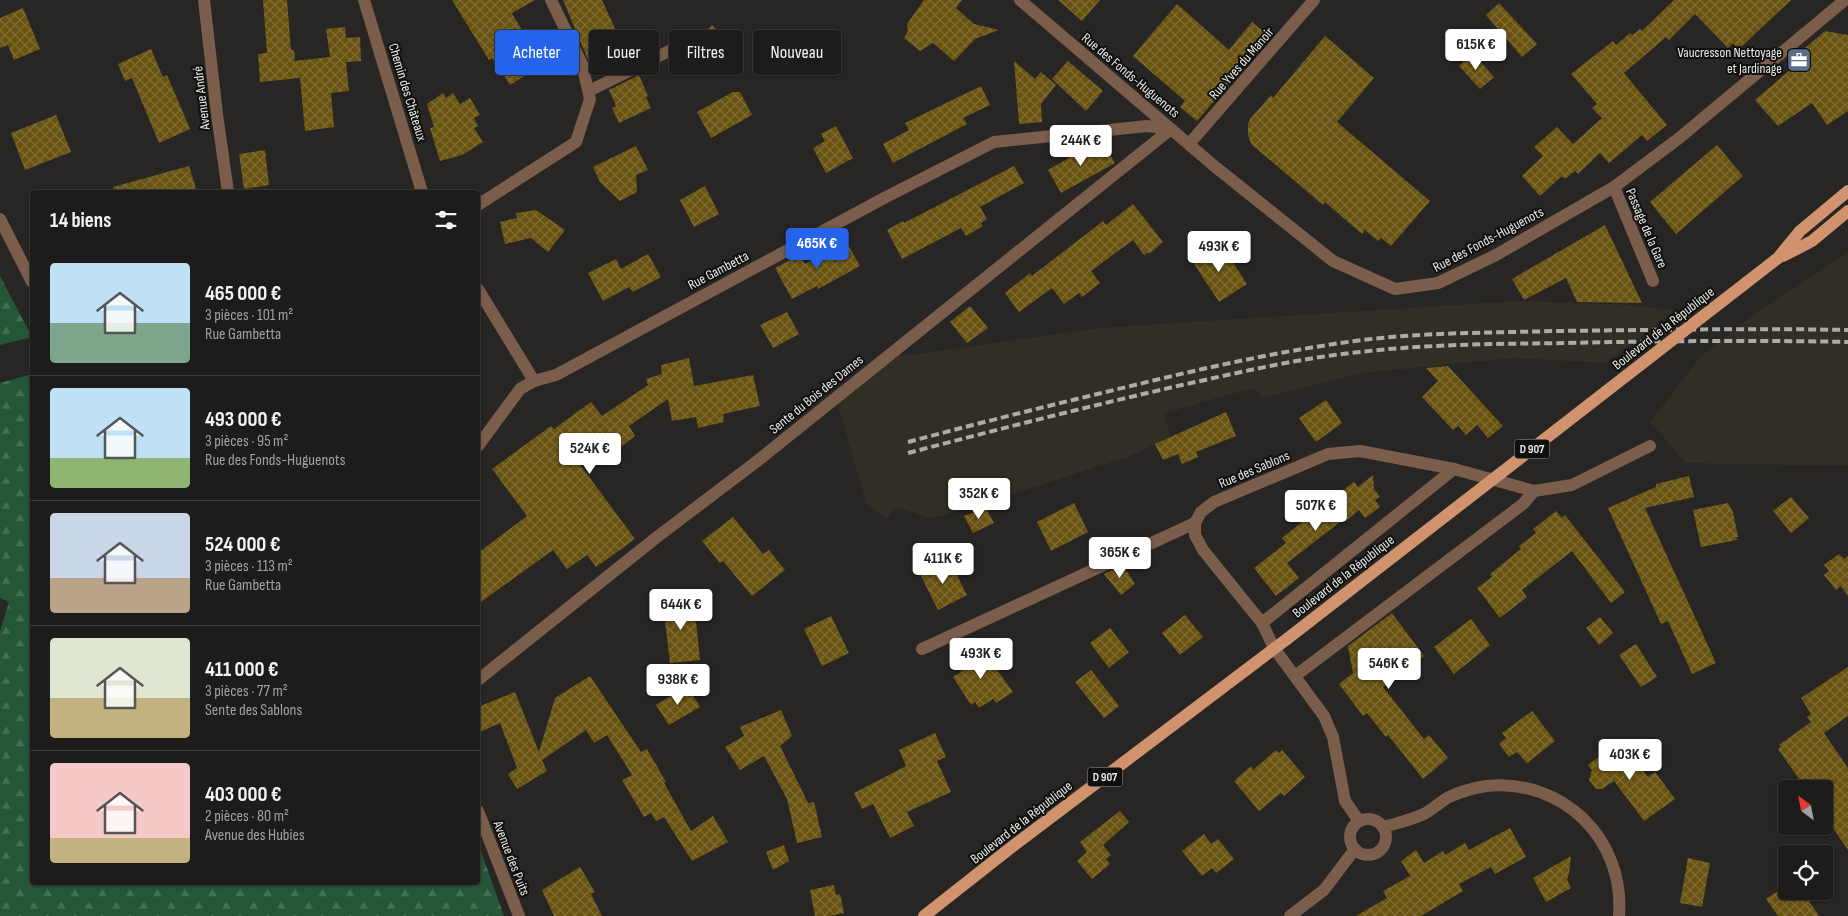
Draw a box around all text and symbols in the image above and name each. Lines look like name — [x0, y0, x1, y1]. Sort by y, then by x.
street label: Rue Yves du Manoir — [1205, 24, 1277, 103]
pin: 615K € — [1435, 28, 1517, 71]
street label: Rue des Fonds-Huguenots — [1078, 29, 1183, 121]
chip: Acheter — [495, 30, 579, 75]
chip: Louer — [589, 30, 659, 75]
chip: Filtres — [669, 30, 743, 75]
chip: Nouveau — [753, 30, 841, 75]
text: 615K € — [1456, 35, 1496, 54]
street label: Chemin des Châteaux — [385, 41, 431, 144]
place label: Vaucresson Nettoyage et Jardinage — [1677, 44, 1782, 77]
office icon: Vaucresson Nettoyage et Jardinage — [1786, 47, 1812, 73]
street label: Avenue André — [189, 65, 214, 132]
pin: 244K € — [1040, 124, 1122, 167]
text: 244K € — [1061, 131, 1101, 150]
street label: Passage de la Gare — [1622, 186, 1671, 271]
street label: Rue des Fonds-Huguenots — [1430, 203, 1546, 276]
icon: filters — [432, 206, 460, 234]
text: 14 biens — [50, 208, 111, 233]
pin: 465K € — [776, 228, 858, 270]
pin: 493K € — [1178, 230, 1260, 273]
text: 465K € — [797, 234, 837, 253]
text: 493K € — [1199, 237, 1239, 256]
street label: Rue Gambetta — [685, 247, 752, 294]
text: 465 000 € — [205, 281, 281, 306]
icon: home — [90, 283, 150, 343]
street label: Boulevard de la République — [1609, 283, 1718, 373]
text: 3 pièces · 101 m² — [205, 306, 293, 325]
text: Rue Gambetta — [205, 325, 281, 344]
street label: Sente du Bois des Dames — [766, 351, 867, 438]
text: 493 000 € — [205, 407, 281, 432]
icon: home — [90, 408, 150, 468]
text: 3 pièces · 95 m² — [205, 432, 288, 451]
pin: 524K € — [549, 432, 631, 475]
text: 524K € — [570, 439, 610, 458]
road number: D 907 — [1514, 439, 1550, 458]
street label: Rue des Sablons — [1216, 447, 1292, 492]
text: Rue des Fonds-Huguenots — [205, 451, 345, 470]
pin: 352K € — [938, 478, 1020, 520]
text: 352K € — [959, 484, 999, 503]
pin: 507K € — [1275, 490, 1357, 532]
text: 507K € — [1296, 496, 1336, 515]
street label: Boulevard de la République — [1289, 531, 1398, 621]
text: 524 000 € — [205, 532, 280, 557]
icon: home — [90, 533, 150, 593]
pin: 365K € — [1079, 536, 1161, 579]
pin: 411K € — [902, 542, 984, 585]
text: 365K € — [1100, 543, 1140, 562]
text: 411K € — [924, 549, 962, 568]
text: 3 pièces · 113 m² — [205, 557, 293, 576]
text: Rue Gambetta — [205, 576, 281, 595]
pin: 644K € — [640, 588, 722, 631]
text: 644K € — [660, 595, 702, 614]
pin: 493K € — [940, 638, 1022, 680]
text: 493K € — [961, 644, 1001, 663]
pin: 546K € — [1348, 648, 1430, 690]
text: 546K € — [1369, 654, 1409, 673]
text: 411 000 € — [205, 657, 279, 682]
icon: home — [90, 658, 150, 718]
pin: 938K € — [637, 664, 719, 706]
text: 938K € — [658, 670, 698, 689]
text: 3 pièces · 77 m² — [205, 682, 288, 701]
text: Sente des Sablons — [205, 701, 302, 720]
pin: 403K € — [1589, 738, 1671, 781]
text: 403K € — [1610, 745, 1650, 764]
road number: D 907 — [1088, 768, 1122, 786]
street label: Boulevard de la République — [967, 777, 1076, 867]
north arrow — [1778, 780, 1832, 835]
map controls — [1778, 780, 1833, 900]
text: 403 000 € — [205, 782, 281, 807]
icon: home — [90, 783, 150, 843]
text: 2 pièces · 80 m² — [205, 807, 289, 826]
street label: Avenue des Puits — [489, 817, 534, 898]
text: Avenue des Hubies — [205, 826, 305, 845]
button: locate — [1778, 845, 1833, 900]

